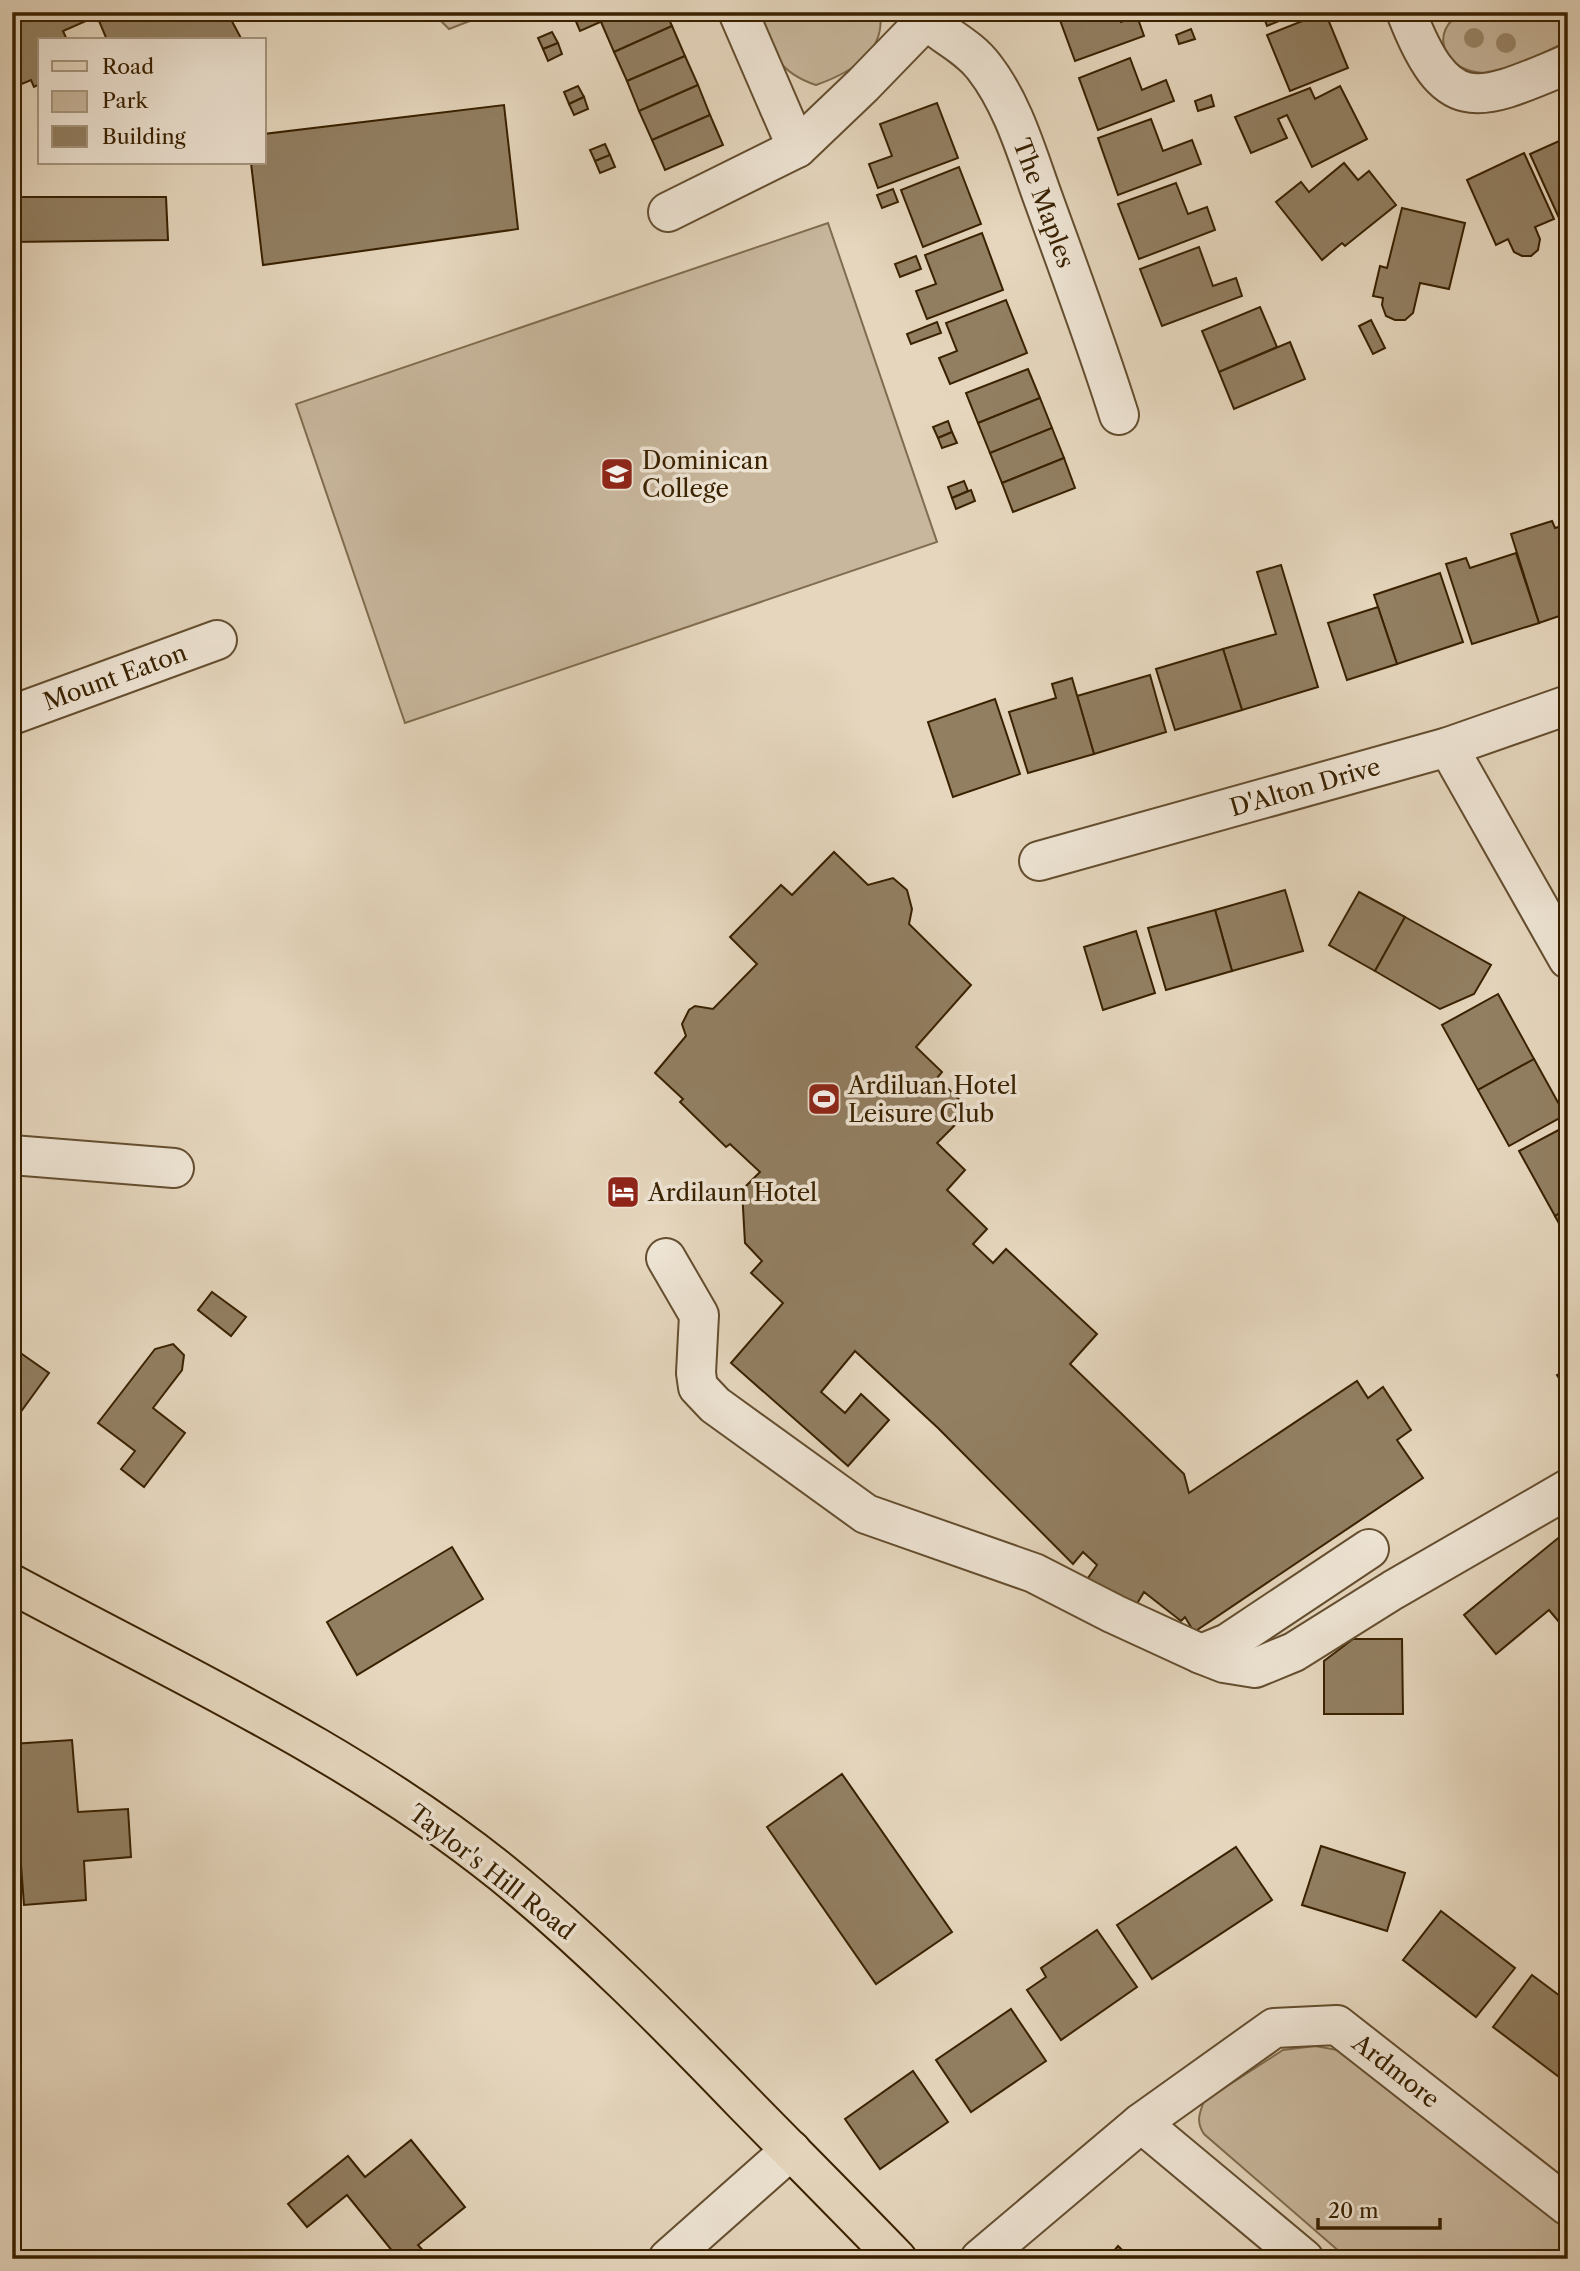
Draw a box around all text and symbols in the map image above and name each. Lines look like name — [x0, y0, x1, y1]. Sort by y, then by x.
legend — [38, 38, 266, 164]
text: Road — [102, 54, 154, 79]
text: Park — [102, 88, 148, 113]
text: Building — [102, 124, 187, 149]
street label: The Maples — [1007, 134, 1081, 272]
place label: Dominican College — [642, 446, 768, 503]
school or university icon: Dominican College — [598, 455, 636, 493]
street label: Mount Eaton — [39, 638, 191, 716]
street label: D'Alton Drive — [1226, 752, 1384, 822]
place label: Ardiluan Hotel Leisure Club — [847, 1071, 1017, 1128]
sports icon: Ardiluan Hotel Leisure Club — [805, 1080, 843, 1118]
hotel icon: Ardilaun Hotel — [604, 1173, 642, 1211]
place label: Ardilaun Hotel — [647, 1178, 817, 1207]
street label: Taylor's Hill Road — [403, 1798, 581, 1946]
street label: Ardmore — [1346, 2027, 1445, 2114]
scale bar — [1318, 2187, 1440, 2231]
text: 20 m — [1328, 2198, 1379, 2223]

